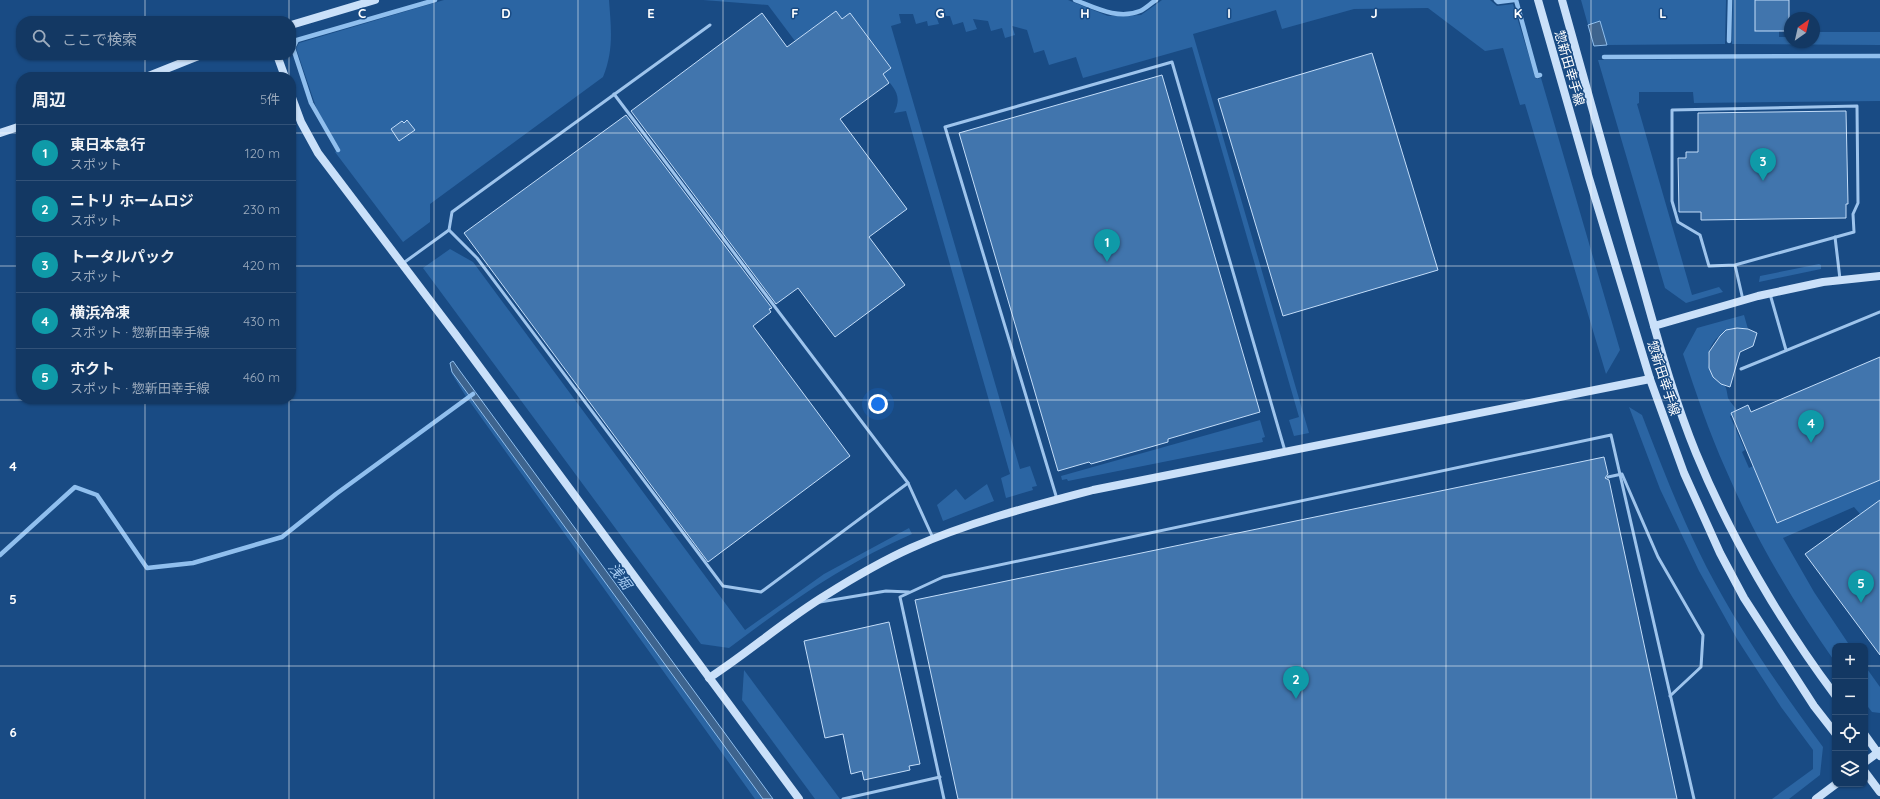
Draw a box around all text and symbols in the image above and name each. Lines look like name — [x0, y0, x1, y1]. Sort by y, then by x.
text: C — [358, 5, 366, 21]
text: D — [501, 5, 511, 21]
text: E — [647, 5, 655, 21]
text: F — [791, 5, 799, 21]
text: G — [935, 5, 945, 21]
text: H — [1080, 5, 1090, 21]
text: I — [1227, 5, 1231, 21]
text: J — [1370, 5, 1378, 21]
text: K — [1514, 5, 1523, 21]
text: L — [1659, 5, 1667, 21]
north arrow — [1784, 12, 1820, 48]
search box — [16, 16, 296, 60]
icon: search — [30, 27, 52, 49]
street label: 惣新田幸手線 — [1552, 28, 1588, 108]
text: ここで検索 — [62, 30, 137, 49]
text: 周辺 — [32, 89, 66, 110]
text: 5件 — [260, 91, 280, 107]
text: 東日本急行 — [70, 135, 145, 154]
text: 1 — [42, 145, 48, 161]
text: 120 m — [245, 145, 280, 161]
pin: 3 — [1750, 148, 1776, 181]
text: スポット — [70, 156, 122, 172]
text: ニトリ ホームロジ — [70, 191, 194, 210]
text: 2 — [41, 201, 49, 217]
text: 230 m — [243, 201, 280, 217]
text: スポット — [70, 212, 122, 228]
pin: 1 — [1094, 229, 1120, 262]
text: トータルパック — [70, 247, 175, 266]
text: 3 — [42, 257, 48, 273]
text: 420 m — [243, 257, 280, 273]
text: スポット — [70, 268, 122, 284]
text: 横浜冷凍 — [70, 303, 130, 322]
text: 4 — [41, 313, 49, 329]
text: 430 m — [243, 313, 280, 329]
text: スポット · 惣新田幸手線 — [70, 324, 210, 340]
street label: 惣新田幸手線 — [1644, 338, 1684, 418]
text: ホクト — [70, 359, 115, 378]
text: 5 — [41, 369, 49, 385]
text: 460 m — [243, 369, 280, 385]
text: スポット · 惣新田幸手線 — [70, 380, 210, 396]
your location — [868, 394, 888, 414]
pin: 4 — [1798, 410, 1824, 443]
text: 4 — [9, 458, 17, 474]
water label: 浅堀 — [604, 559, 637, 594]
pin: 5 — [1848, 570, 1874, 603]
text: 5 — [9, 591, 17, 607]
map controls — [1832, 643, 1868, 787]
button: + — [1832, 643, 1868, 679]
pin: 2 — [1283, 666, 1309, 699]
button: − — [1832, 679, 1868, 715]
button: locate — [1832, 715, 1868, 751]
text: 6 — [9, 724, 17, 740]
button: layers — [1832, 751, 1868, 787]

